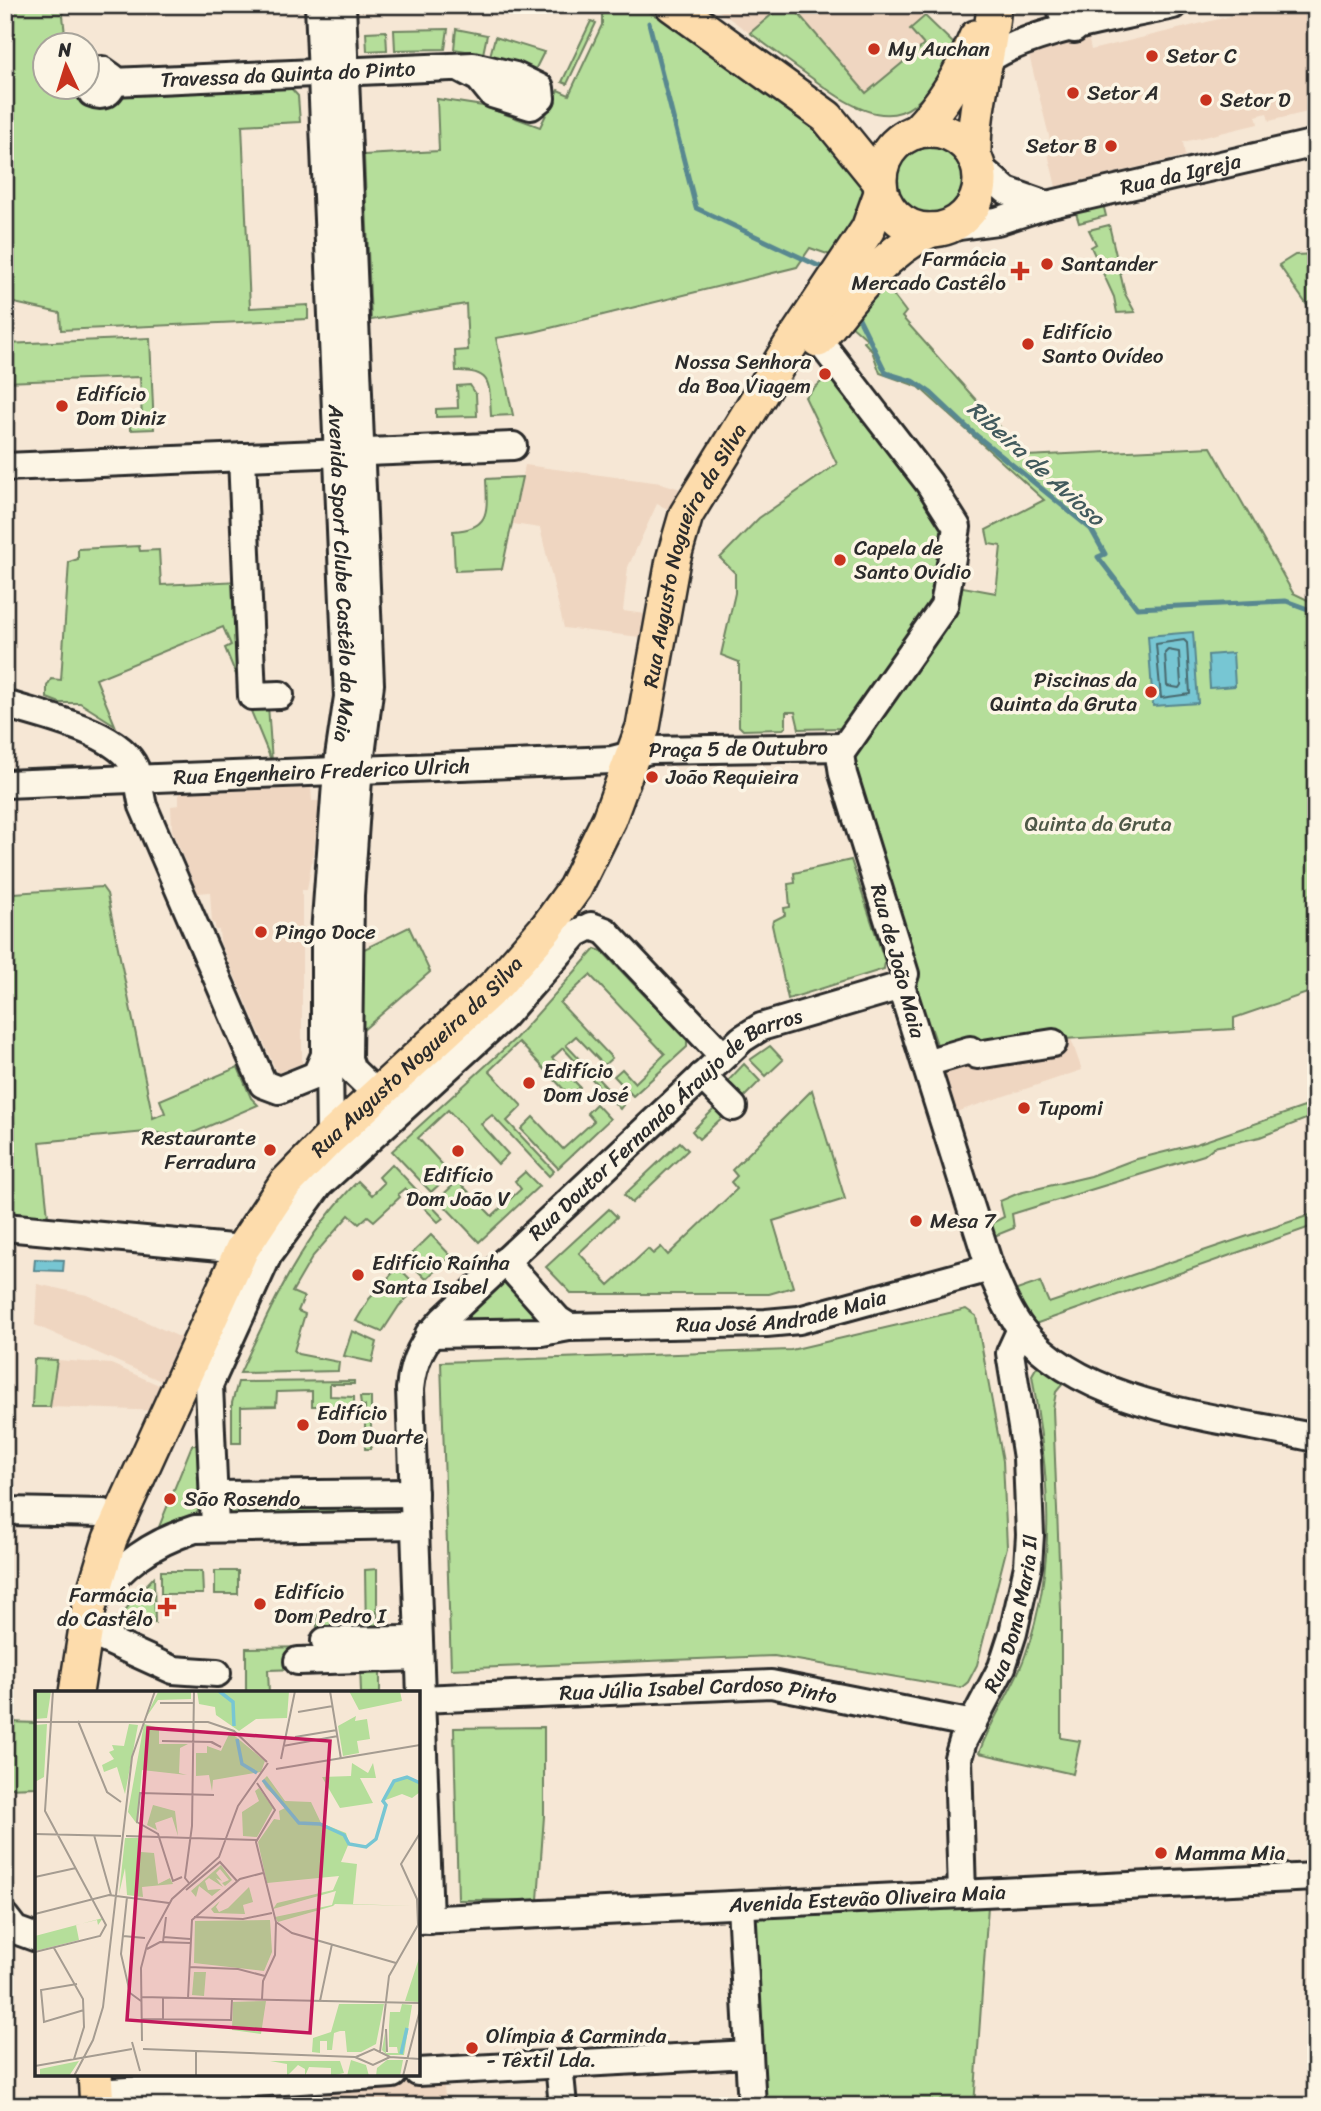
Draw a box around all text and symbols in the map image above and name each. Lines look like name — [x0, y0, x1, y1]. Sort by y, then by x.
place label: My Auchan — [888, 30, 990, 68]
north arrow — [32, 32, 102, 102]
text: N — [56, 33, 73, 67]
place label: Setor C — [1166, 37, 1237, 75]
marker: My Auchan — [866, 41, 882, 57]
marker: Setor C — [1144, 48, 1160, 64]
street label: Travessa da Quinta do Pinto — [159, 50, 416, 99]
place label: Setor A — [1087, 74, 1159, 112]
place label: Setor D — [1220, 81, 1291, 119]
marker: Setor A — [1065, 85, 1081, 101]
marker: Setor D — [1198, 92, 1214, 108]
place label: Setor B — [1026, 127, 1097, 165]
marker: Setor B — [1103, 138, 1119, 154]
street label: Rua da Igreja — [1116, 142, 1245, 207]
place label: Farmácia Mercado Castêlo — [852, 240, 1006, 302]
place label: Santander — [1061, 245, 1158, 283]
marker: Santander — [1039, 256, 1055, 272]
marker: Farmácia Mercado Castêlo — [1012, 263, 1028, 279]
place label: Edifício Santo Ovídeo — [1042, 313, 1164, 375]
marker: Edifício Santo Ovídeo — [1020, 336, 1036, 352]
place label: Nossa Senhora da Boa Viagem — [675, 343, 811, 405]
marker: Nossa Senhora da Boa Viagem — [817, 366, 833, 382]
place label: Edifício Dom Diniz — [76, 375, 166, 437]
water label: Ribeira de Avioso — [957, 390, 1115, 538]
marker: Edifício Dom Diniz — [54, 398, 70, 414]
street label: Avenida Sport Clube Castêlo da Maia — [317, 403, 367, 745]
street label: Rua Augusto Nogueira da Silva — [631, 415, 758, 691]
place label: Capela de Santo Ovídio — [854, 529, 971, 591]
marker: Capela de Santo Ovídio — [832, 552, 848, 568]
place label: Piscinas da Quinta da Gruta — [990, 661, 1137, 723]
marker: Piscinas da Quinta da Gruta — [1143, 684, 1159, 700]
street label: Praça 5 de Outubro — [648, 728, 828, 769]
street label: Rua Engenheiro Frederico Ulrich — [173, 747, 471, 796]
place label: João Requieira — [665, 758, 799, 796]
marker: João Requieira — [644, 769, 660, 785]
park label: Quinta da Gruta — [1025, 805, 1172, 843]
street label: Rua de João Maia — [859, 879, 937, 1043]
place label: Pingo Doce — [275, 913, 376, 951]
marker: Pingo Doce — [253, 924, 269, 940]
street label: Rua Augusto Nogueira da Silva — [301, 947, 533, 1167]
street label: Rua Doutor Fernando Áraujo de Barros — [519, 997, 807, 1250]
place label: Edifício Dom José — [543, 1052, 629, 1114]
marker: Edifício Dom José — [521, 1075, 537, 1091]
place label: Tupomi — [1038, 1089, 1104, 1127]
marker: Tupomi — [1016, 1100, 1032, 1116]
place label: Restaurante Ferradura — [141, 1119, 256, 1181]
marker: Restaurante Ferradura — [262, 1142, 278, 1158]
marker: Edifício Dom João V — [450, 1143, 466, 1159]
place label: Edifício Dom João V — [406, 1156, 512, 1218]
place label: Mesa 7 — [930, 1202, 998, 1240]
marker: Mesa 7 — [908, 1213, 924, 1229]
place label: Edifício Raínha Santa Isabel — [372, 1244, 510, 1306]
marker: Edifício Raínha Santa Isabel — [350, 1267, 366, 1283]
street label: Rua José Andrade Maia — [676, 1278, 891, 1344]
place label: Edifício Dom Duarte — [317, 1394, 424, 1456]
marker: Edifício Dom Duarte — [295, 1417, 311, 1433]
place label: São Rosendo — [184, 1480, 300, 1518]
marker: São Rosendo — [162, 1491, 178, 1507]
street label: Rua Dona Maria II — [973, 1533, 1049, 1700]
place label: Edifício Dom Pedro I — [274, 1573, 387, 1635]
place label: Farmácia do Castêlo — [57, 1576, 153, 1638]
marker: Edifício Dom Pedro I — [252, 1596, 268, 1612]
marker: Farmácia do Castêlo — [159, 1599, 175, 1615]
street label: Rua Júlia Isabel Cardoso Pinto — [559, 1665, 841, 1716]
inset map — [35, 1691, 420, 2076]
place label: Mamma Mia — [1175, 1834, 1286, 1872]
marker: Mamma Mia — [1153, 1845, 1169, 1861]
street label: Avenida Estevão Oliveira Maia — [727, 1873, 1007, 1924]
place label: Olímpia & Carminda - Têxtil Lda. — [486, 2017, 667, 2079]
marker: Olímpia & Carminda - Têxtil Lda. — [464, 2040, 480, 2056]

